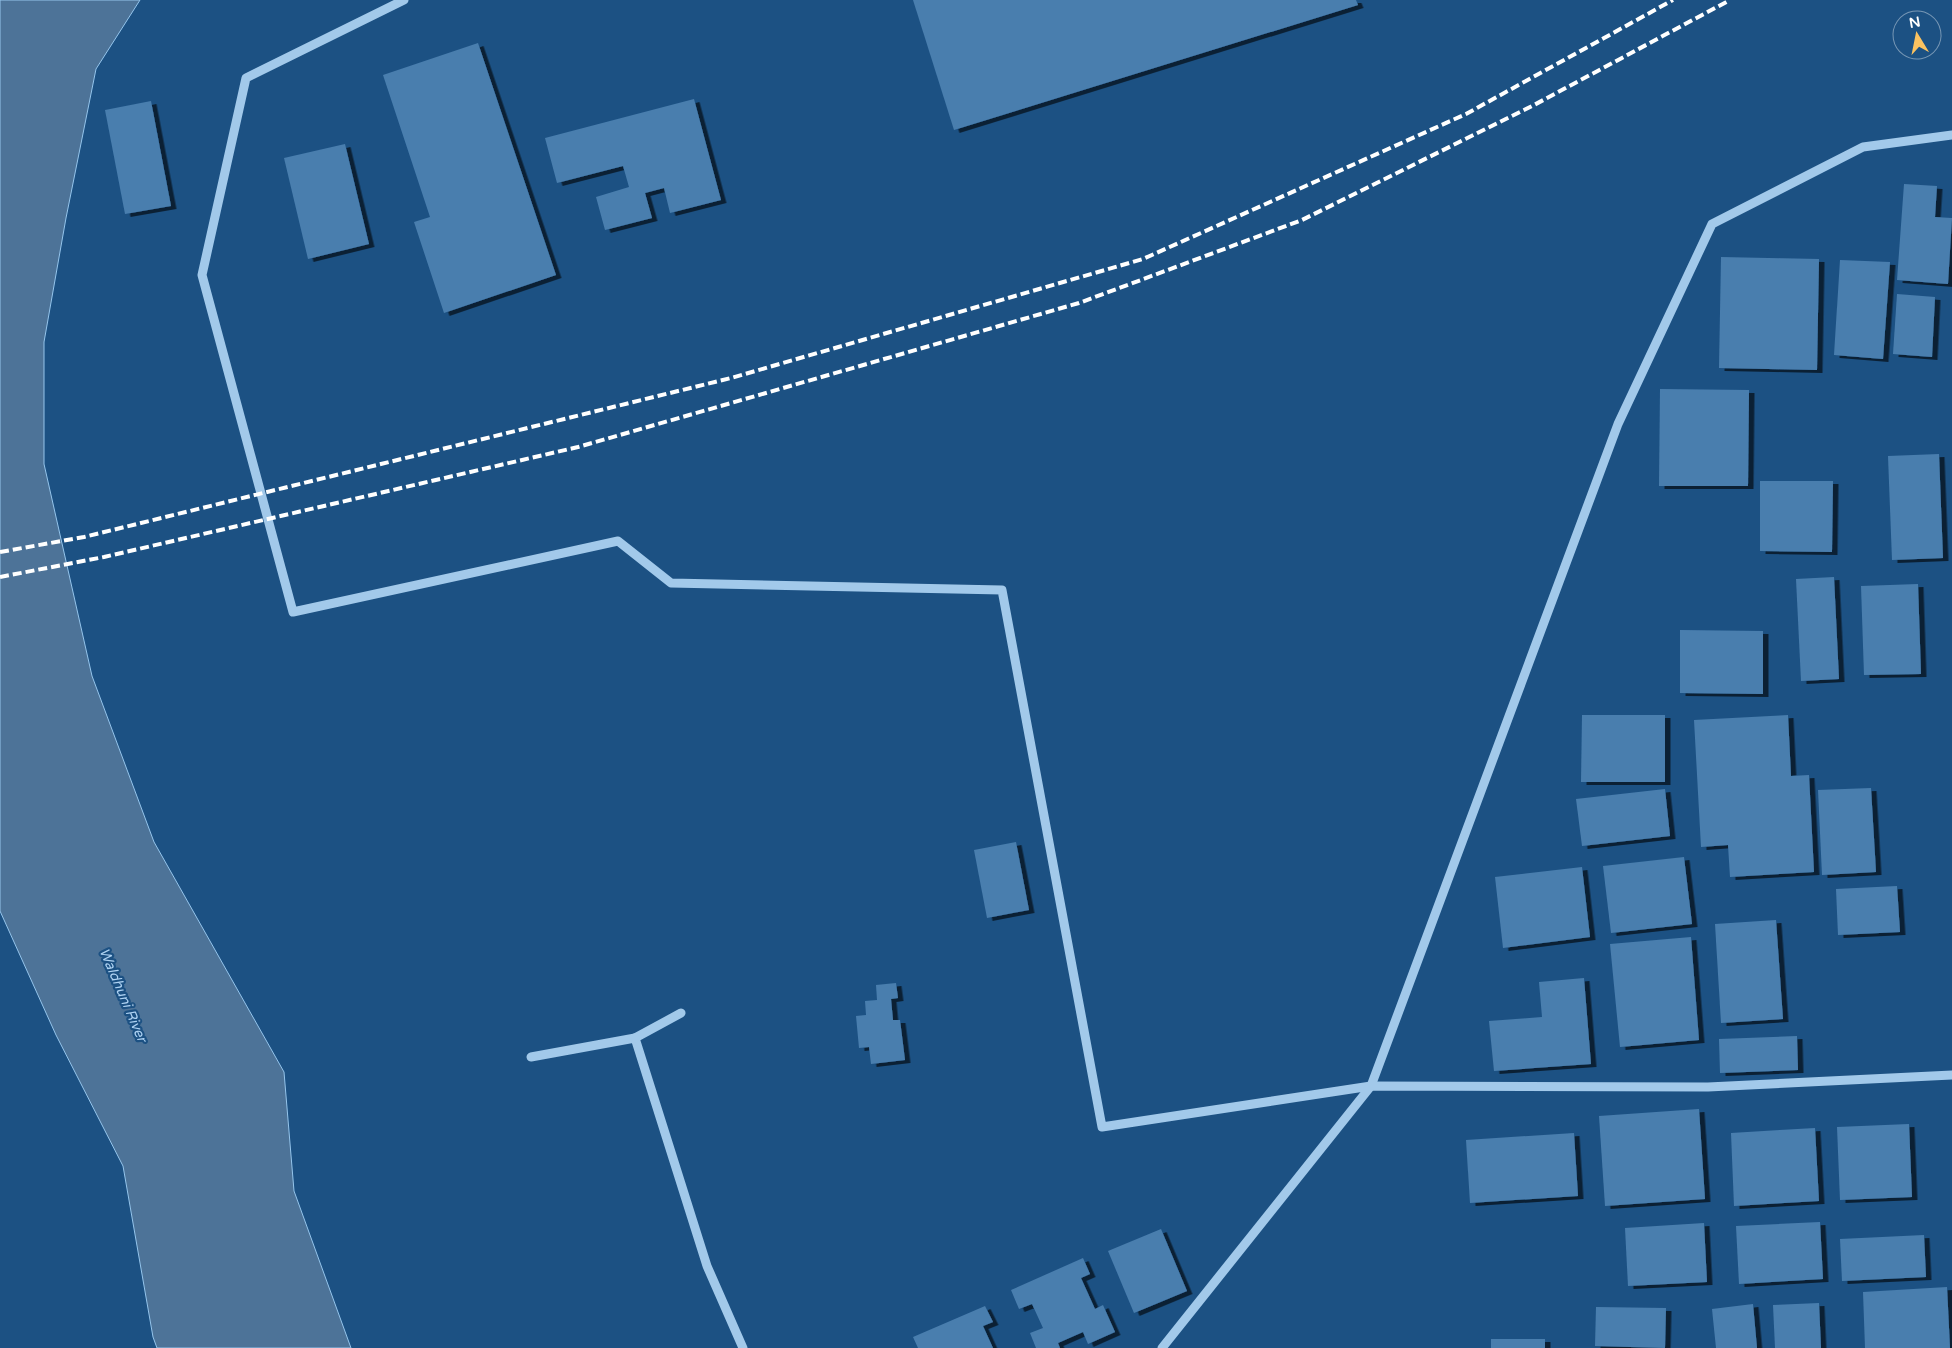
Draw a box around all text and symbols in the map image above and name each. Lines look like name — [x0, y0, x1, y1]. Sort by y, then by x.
north arrow — [1892, 10, 1942, 60]
text: N — [1908, 13, 1922, 32]
water label: Waldhuni River — [96, 945, 151, 1046]

